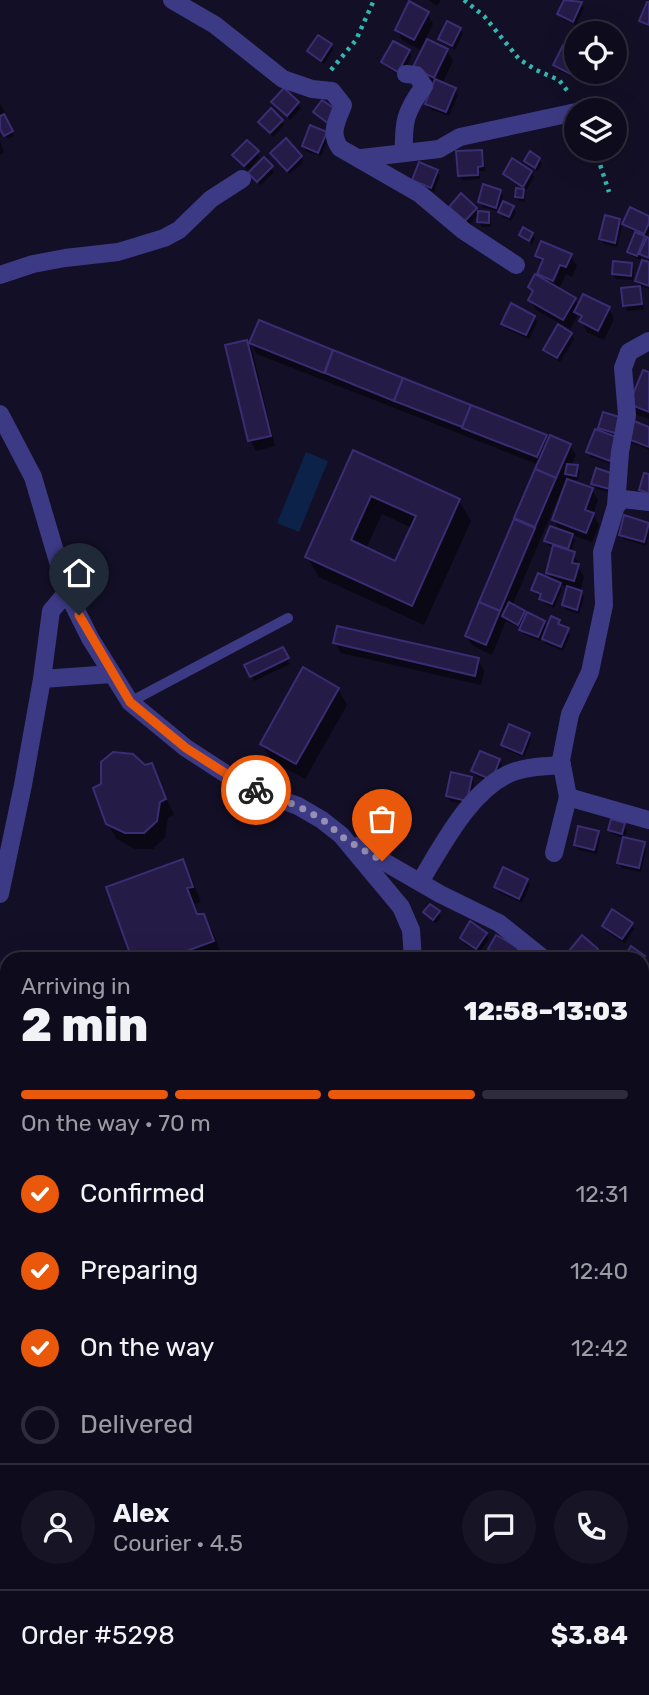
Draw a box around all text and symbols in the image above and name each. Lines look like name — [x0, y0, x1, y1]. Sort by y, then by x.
map controls — [564, 21, 627, 161]
button: locate — [564, 21, 627, 84]
button: layers — [564, 98, 627, 161]
pin — [49, 543, 109, 615]
icon: home — [60, 554, 98, 592]
courier — [221, 755, 291, 825]
icon: bike — [237, 771, 275, 809]
pin — [352, 789, 412, 861]
icon: bag — [363, 800, 401, 838]
text: Arriving in — [21, 972, 131, 1000]
text: 12:58–13:03 — [464, 996, 628, 1027]
text: 2 min — [21, 998, 148, 1053]
text: On the way · 70 m — [21, 1109, 211, 1137]
icon: check — [21, 1175, 59, 1213]
text: Confirmed — [80, 1178, 205, 1209]
text: 12:31 — [576, 1180, 628, 1208]
icon: check — [21, 1252, 59, 1290]
text: Preparing — [80, 1255, 198, 1286]
text: 12:40 — [570, 1257, 628, 1285]
icon: check — [21, 1329, 59, 1367]
text: On the way — [80, 1332, 214, 1363]
text: 12:42 — [571, 1334, 628, 1362]
text: Delivered — [80, 1409, 193, 1440]
button: person — [21, 1490, 95, 1564]
button: chat — [462, 1490, 536, 1564]
button: phone — [554, 1490, 628, 1564]
text: Alex — [113, 1498, 169, 1529]
text: Courier · 4.5 — [113, 1529, 243, 1557]
text: Order #5298 — [21, 1620, 175, 1651]
text: $3.84 — [551, 1620, 628, 1651]

